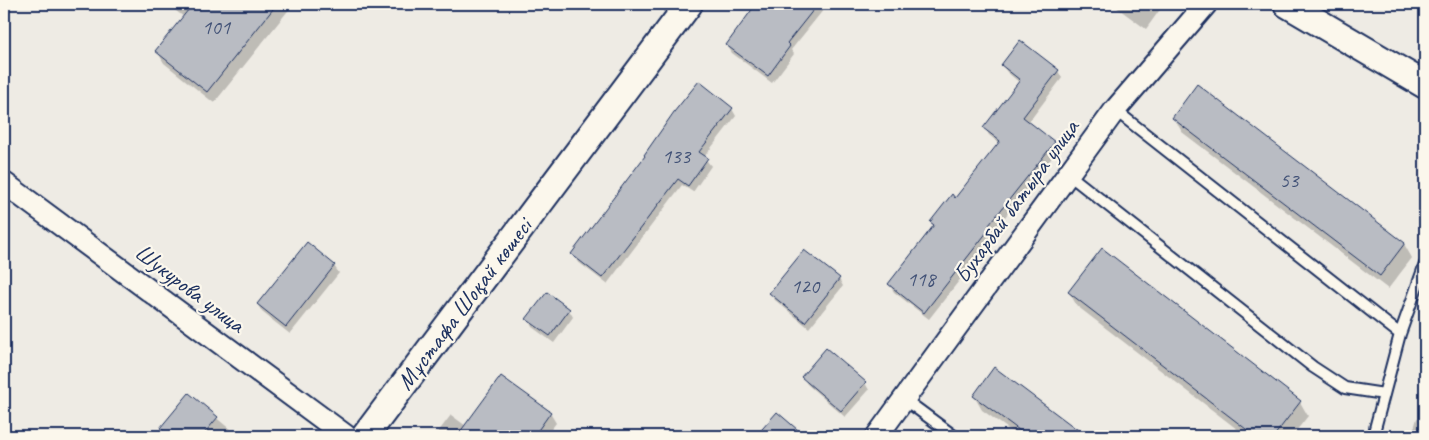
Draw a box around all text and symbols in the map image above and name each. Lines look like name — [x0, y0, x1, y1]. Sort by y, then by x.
house number: 101 — [202, 14, 232, 40]
street label: Бухарбай батыра улица — [947, 112, 1086, 289]
house number: 133 — [662, 143, 692, 169]
house number: 53 — [1280, 167, 1300, 193]
street label: Мұстафа Шоқай көшесі — [390, 210, 540, 396]
street label: Шукурова улица — [129, 237, 252, 340]
house number: 118 — [907, 266, 938, 292]
house number: 120 — [791, 273, 821, 299]

